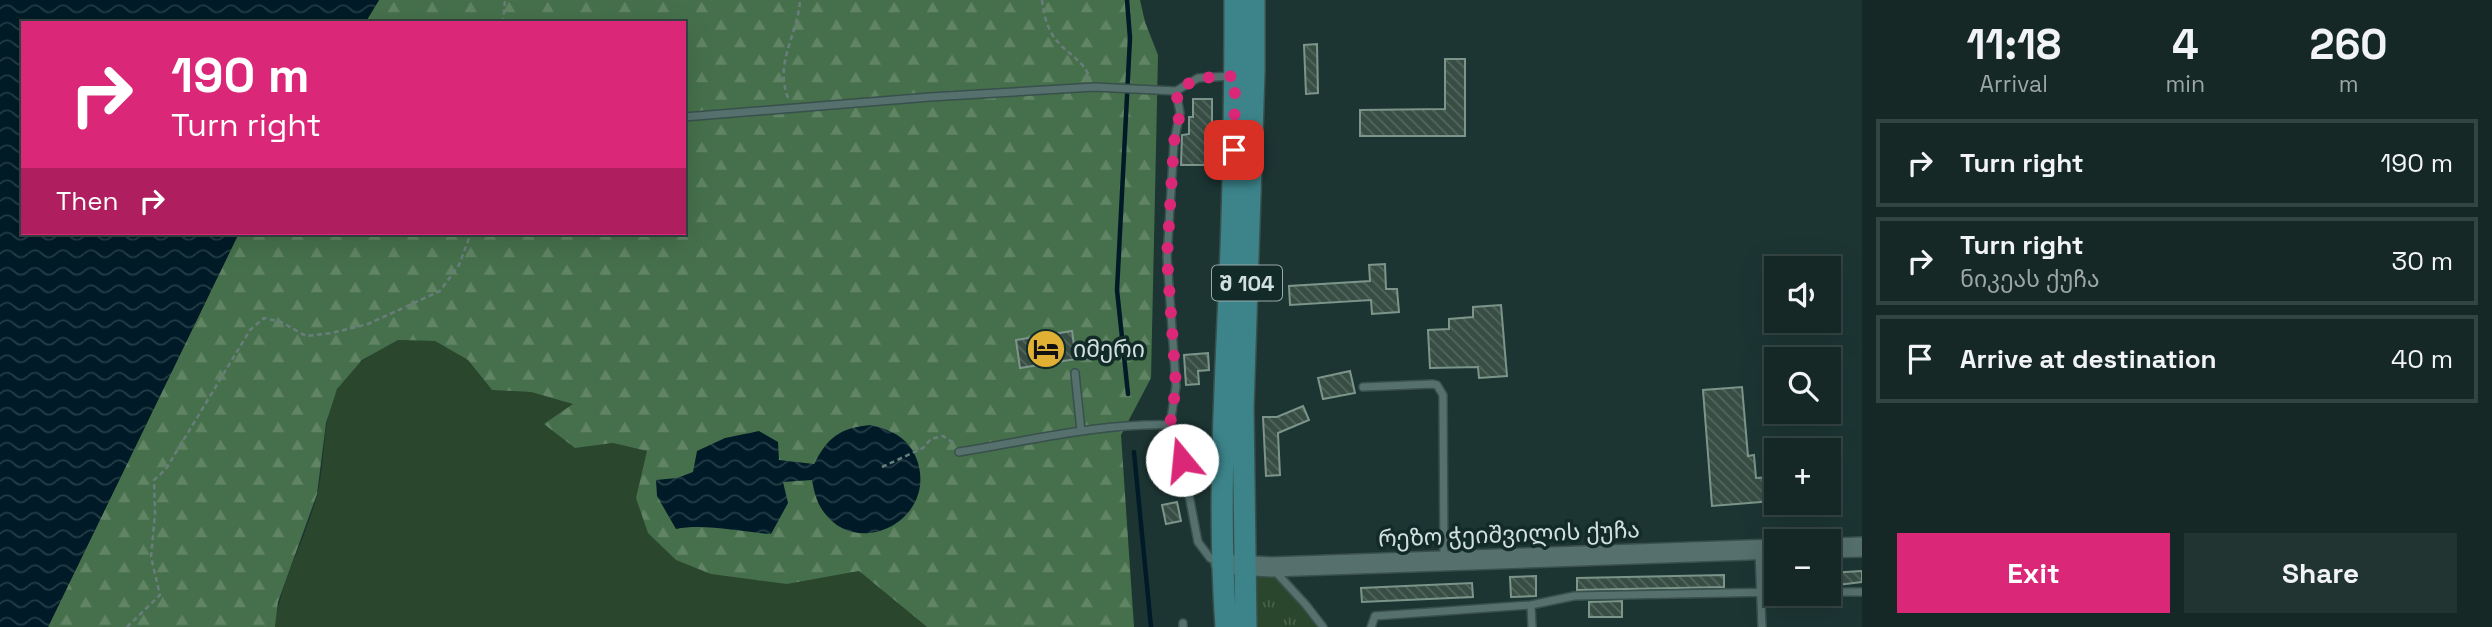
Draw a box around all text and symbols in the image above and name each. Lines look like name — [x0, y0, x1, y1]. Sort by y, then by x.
text: 11:18 — [1966, 18, 2061, 71]
text: 4 — [2172, 18, 2199, 71]
text: 260 — [2309, 18, 2388, 71]
text: 190 m — [171, 44, 309, 106]
icon: right — [56, 49, 147, 140]
text: Arrival — [1980, 69, 2048, 99]
text: min — [2166, 69, 2205, 99]
text: m — [2339, 69, 2358, 99]
text: Turn right — [171, 105, 321, 145]
pin — [1204, 120, 1264, 180]
icon: arrive — [1215, 131, 1253, 169]
icon: right — [1901, 144, 1939, 182]
text: Turn right — [1960, 146, 2084, 180]
text: 190 m — [2381, 146, 2453, 180]
icon: right — [133, 182, 171, 220]
text: Then — [56, 184, 119, 218]
text: Turn right — [1960, 228, 2084, 262]
icon: right — [1901, 242, 1939, 280]
text: 30 m — [2392, 244, 2453, 278]
map controls — [1764, 256, 1841, 606]
button: sound — [1764, 256, 1841, 333]
text: ნიკეას ქუჩა — [1960, 264, 2100, 294]
road number: შ 104 — [1212, 266, 1282, 300]
hotel icon: იმერი — [1025, 328, 1067, 370]
place label: იმერი — [1073, 334, 1145, 364]
icon: arrive — [1901, 340, 1939, 378]
text: Arrive at destination — [1960, 342, 2217, 376]
text: 40 m — [2391, 342, 2453, 376]
button: search — [1764, 347, 1841, 424]
position arrow — [1145, 423, 1219, 497]
button: + — [1764, 438, 1841, 515]
street label: რეზო ჭეიშვილის ქუჩა — [1378, 514, 1640, 554]
button: − — [1764, 529, 1841, 606]
button: Exit — [1897, 533, 2170, 613]
button: Share — [2184, 533, 2457, 613]

